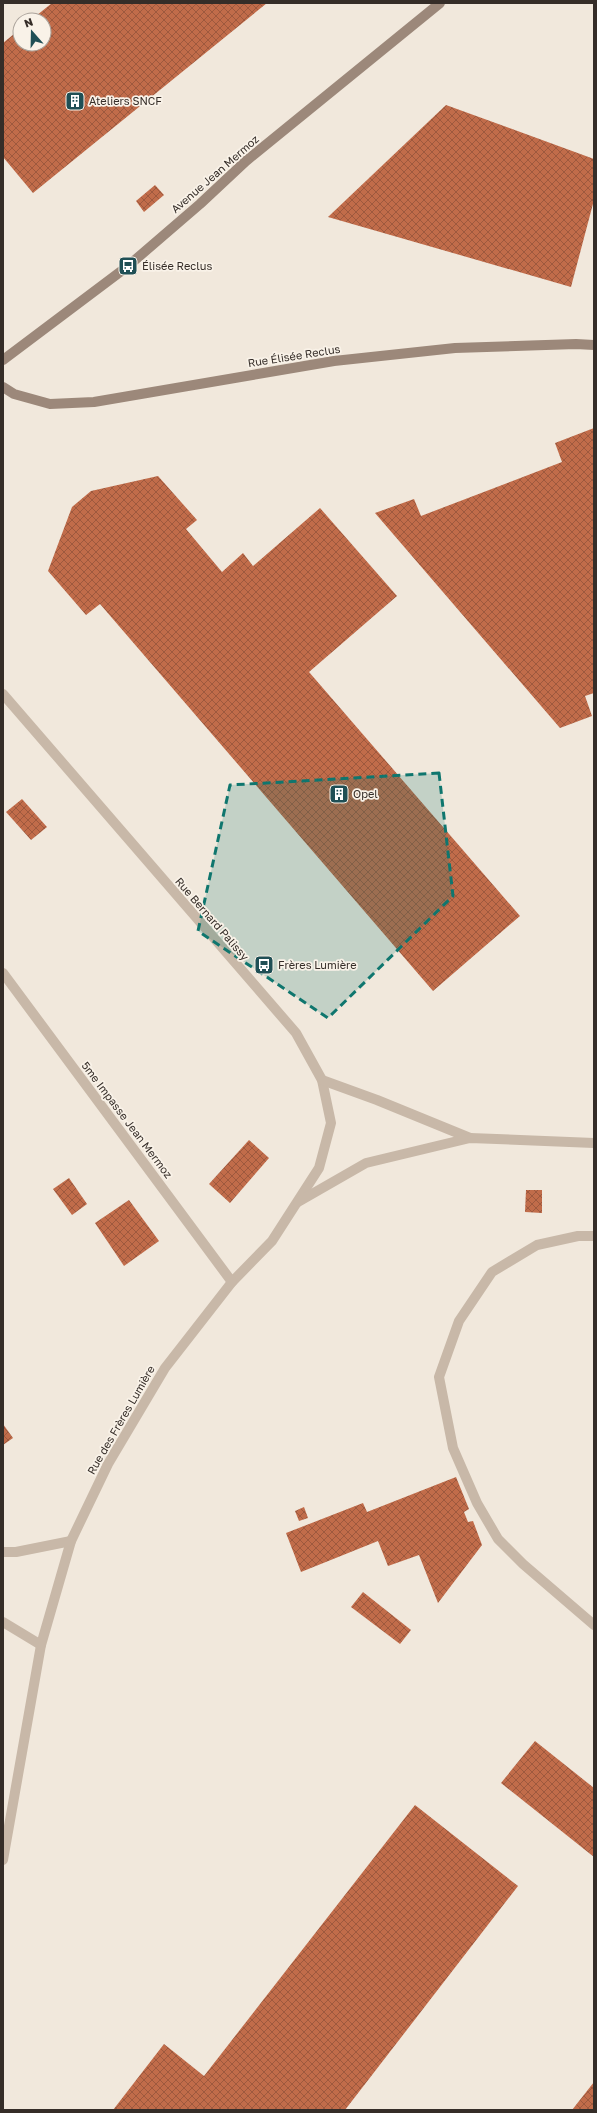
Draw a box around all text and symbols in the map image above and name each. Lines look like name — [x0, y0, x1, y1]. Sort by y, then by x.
north arrow — [12, 12, 52, 52]
text: N — [22, 15, 35, 30]
building icon: Ateliers SNCF — [64, 90, 86, 112]
place label: Ateliers SNCF — [89, 94, 162, 107]
street label: Avenue Jean Mermoz — [168, 132, 261, 215]
bus stop icon: Élisée Reclus — [117, 255, 139, 277]
place label: Élisée Reclus — [142, 259, 212, 272]
street label: Rue Élisée Reclus — [247, 342, 341, 369]
building icon: Opel — [328, 783, 350, 805]
place label: Opel — [353, 787, 378, 800]
street label: Rue Bernard Palissy — [173, 875, 252, 963]
bus stop icon: Frères Lumière — [253, 954, 275, 976]
place label: Frères Lumière — [278, 958, 357, 971]
street label: 5me Impasse Jean Mermoz — [79, 1059, 176, 1181]
street label: Rue des Frères Lumière — [84, 1363, 157, 1476]

